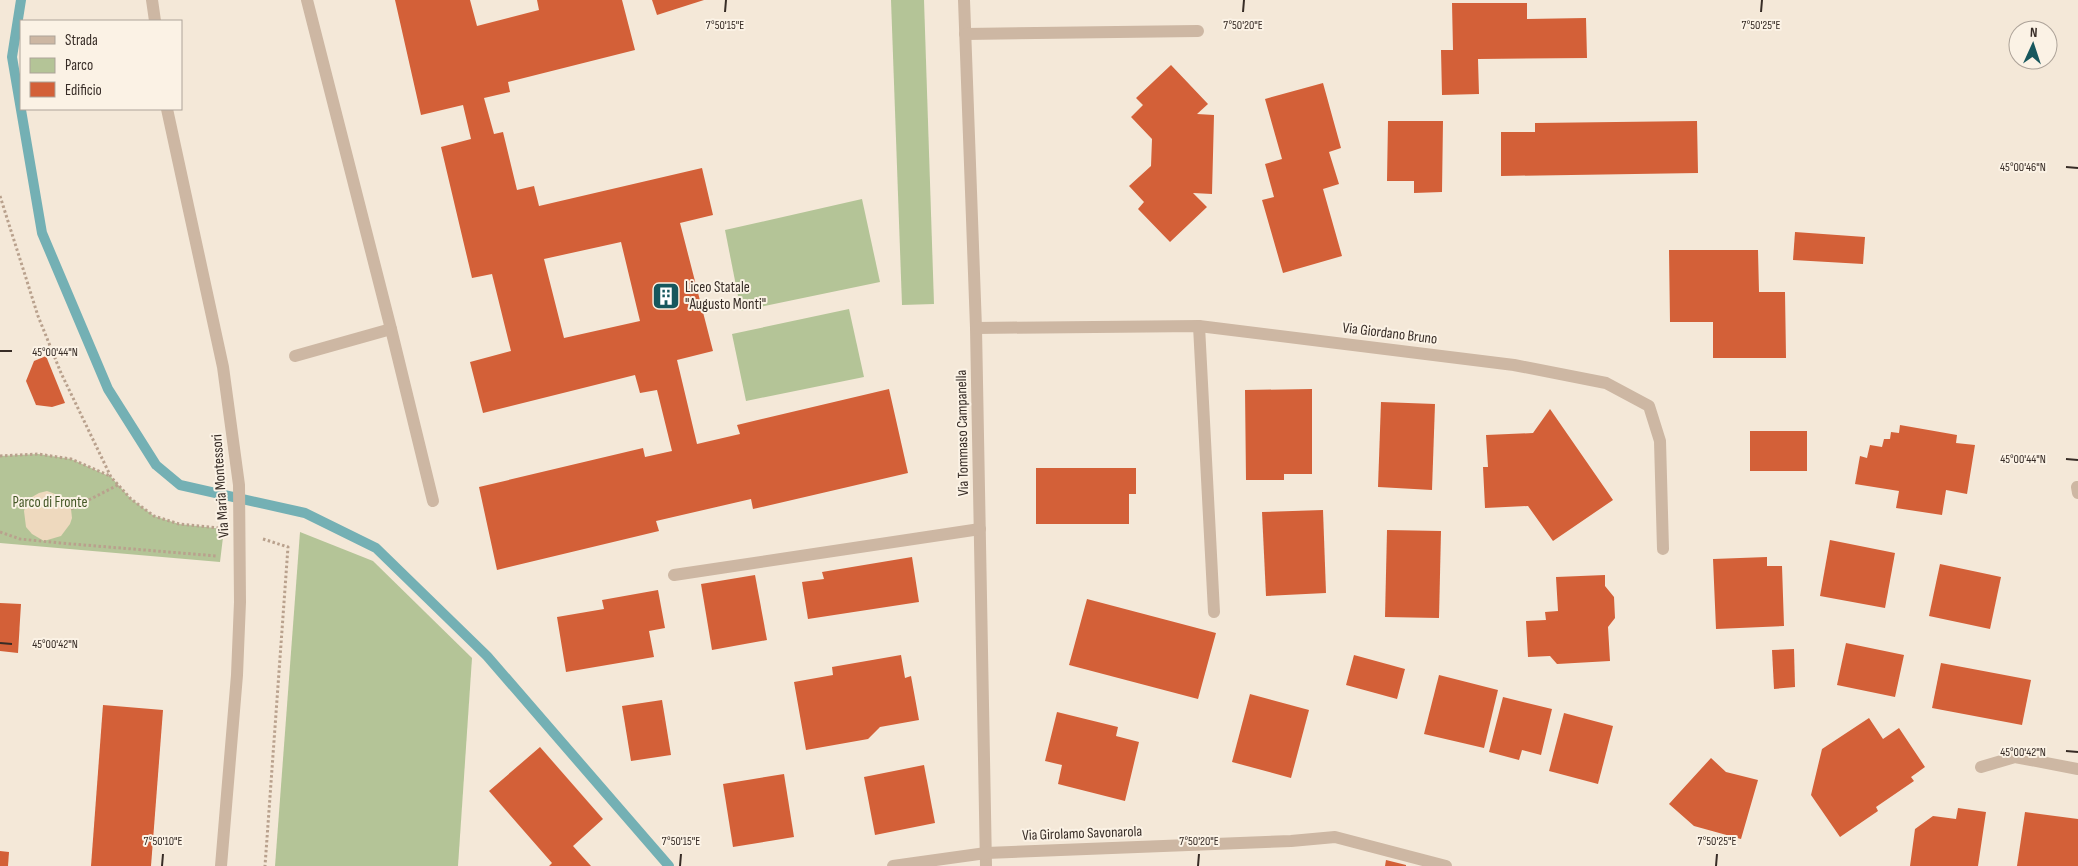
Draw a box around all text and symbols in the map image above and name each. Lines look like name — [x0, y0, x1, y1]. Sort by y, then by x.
text: 7°50'15"E — [706, 18, 744, 33]
text: 7°50'20"E — [1223, 18, 1263, 33]
text: 7°50'25"E — [1741, 18, 1781, 33]
legend — [20, 20, 182, 110]
north arrow — [2008, 20, 2058, 70]
text: N — [2029, 24, 2038, 41]
text: Strada — [65, 31, 98, 50]
text: Parco — [65, 56, 93, 75]
text: Edificio — [65, 81, 102, 100]
text: 45°00'46"N — [2000, 160, 2046, 175]
place label: Liceo Statale "Augusto Monti" — [685, 278, 766, 314]
building icon: Liceo Statale "Augusto Monti" — [651, 281, 681, 311]
street label: Via Giordano Bruno — [1342, 318, 1438, 349]
text: 45°00'44"N — [32, 345, 78, 360]
street label: Via Tommaso Campanella — [952, 369, 973, 496]
street label: Via Maria Montessori — [207, 433, 234, 538]
text: 45°00'44"N — [2000, 452, 2046, 467]
park label: Parco di Fronte — [13, 493, 87, 512]
text: 45°00'42"N — [32, 637, 78, 652]
text: 45°00'42"N — [2000, 745, 2046, 760]
street label: Via Girolamo Savonarola — [1022, 822, 1143, 845]
text: 7°50'10"E — [144, 834, 182, 849]
text: 7°50'15"E — [662, 834, 700, 849]
text: 7°50'20"E — [1179, 834, 1219, 849]
text: 7°50'25"E — [1697, 834, 1737, 849]

